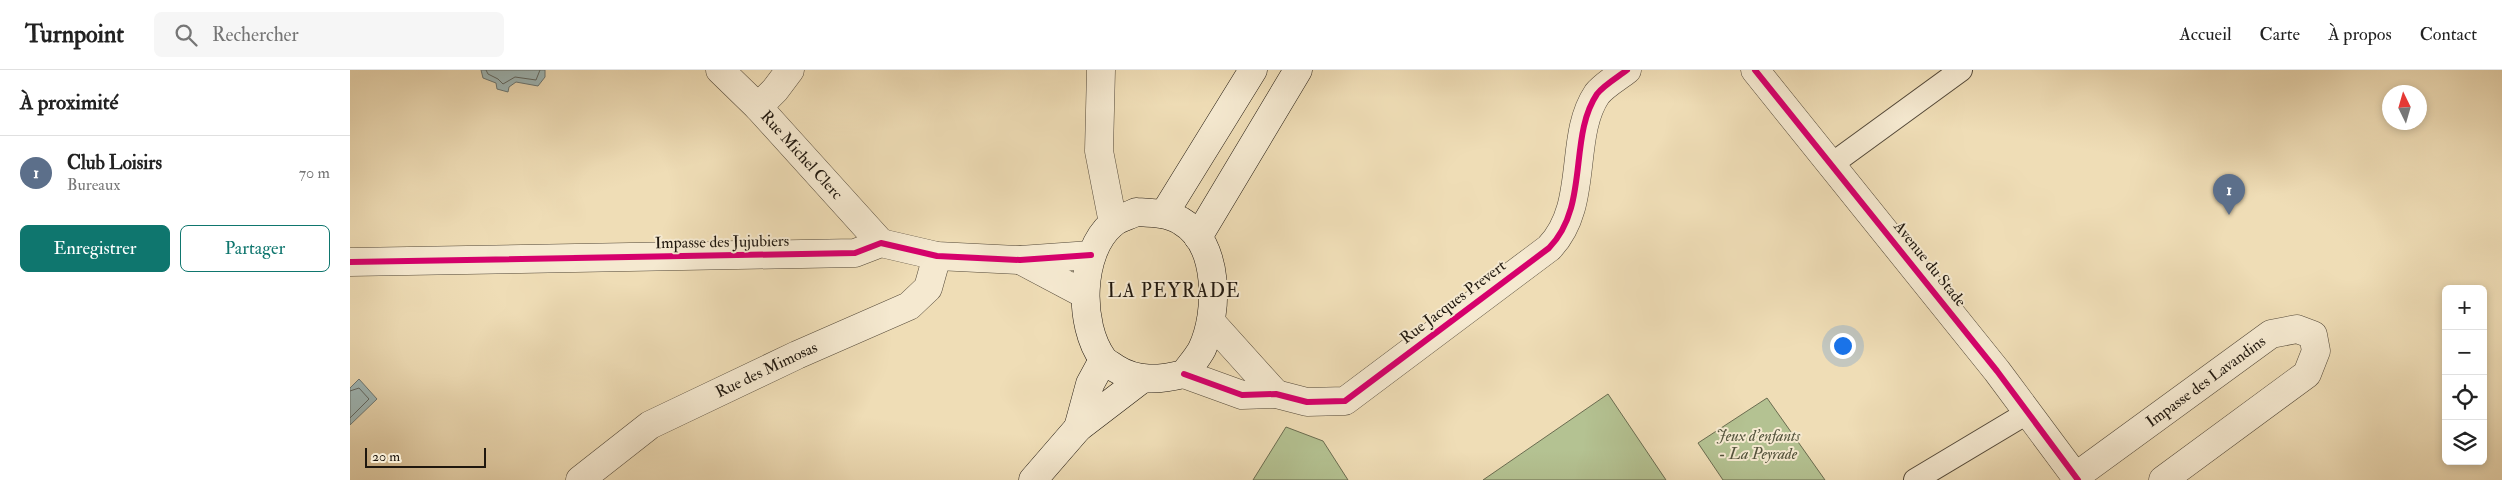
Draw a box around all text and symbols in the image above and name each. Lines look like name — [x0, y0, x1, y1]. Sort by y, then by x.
search box — [154, 12, 504, 57]
text: Turnpoint — [25, 19, 124, 50]
icon: search — [172, 21, 200, 49]
text: Rechercher — [212, 23, 299, 47]
text: Accueil — [2179, 23, 2232, 46]
text: Carte — [2260, 23, 2300, 46]
text: À propos — [2328, 23, 2392, 46]
text: Contact — [2420, 23, 2477, 46]
north arrow — [2382, 85, 2427, 130]
text: À proximité — [20, 89, 118, 116]
street label: Rue Michel Clerc — [756, 107, 847, 204]
text: Club Loisirs — [67, 151, 162, 175]
text: 1 — [33, 163, 39, 183]
text: 70 m — [299, 163, 330, 183]
pin: 1 — [2213, 174, 2245, 215]
text: Bureaux — [67, 175, 120, 195]
street label: Avenue du Stade — [1889, 216, 1971, 311]
button: Enregistrer — [20, 225, 170, 272]
button: Partager — [180, 225, 330, 272]
street label: Impasse des Jujubiers — [655, 231, 789, 254]
street label: Rue Jacques Prevert — [1396, 256, 1510, 349]
district label: LA PEYRADE — [1108, 279, 1240, 303]
map controls — [2442, 285, 2487, 465]
button: + — [2442, 285, 2487, 330]
button: − — [2442, 330, 2487, 375]
street label: Impasse des Lavandins — [2142, 331, 2270, 432]
your location — [1830, 333, 1856, 359]
street label: Rue des Mimosas — [712, 337, 821, 402]
button: locate — [2442, 375, 2487, 420]
button: layers — [2442, 420, 2487, 465]
park label: Jeux d'enfants - La Peyrade — [1716, 426, 1801, 464]
scale bar — [365, 445, 486, 468]
text: 20 m — [372, 448, 400, 465]

